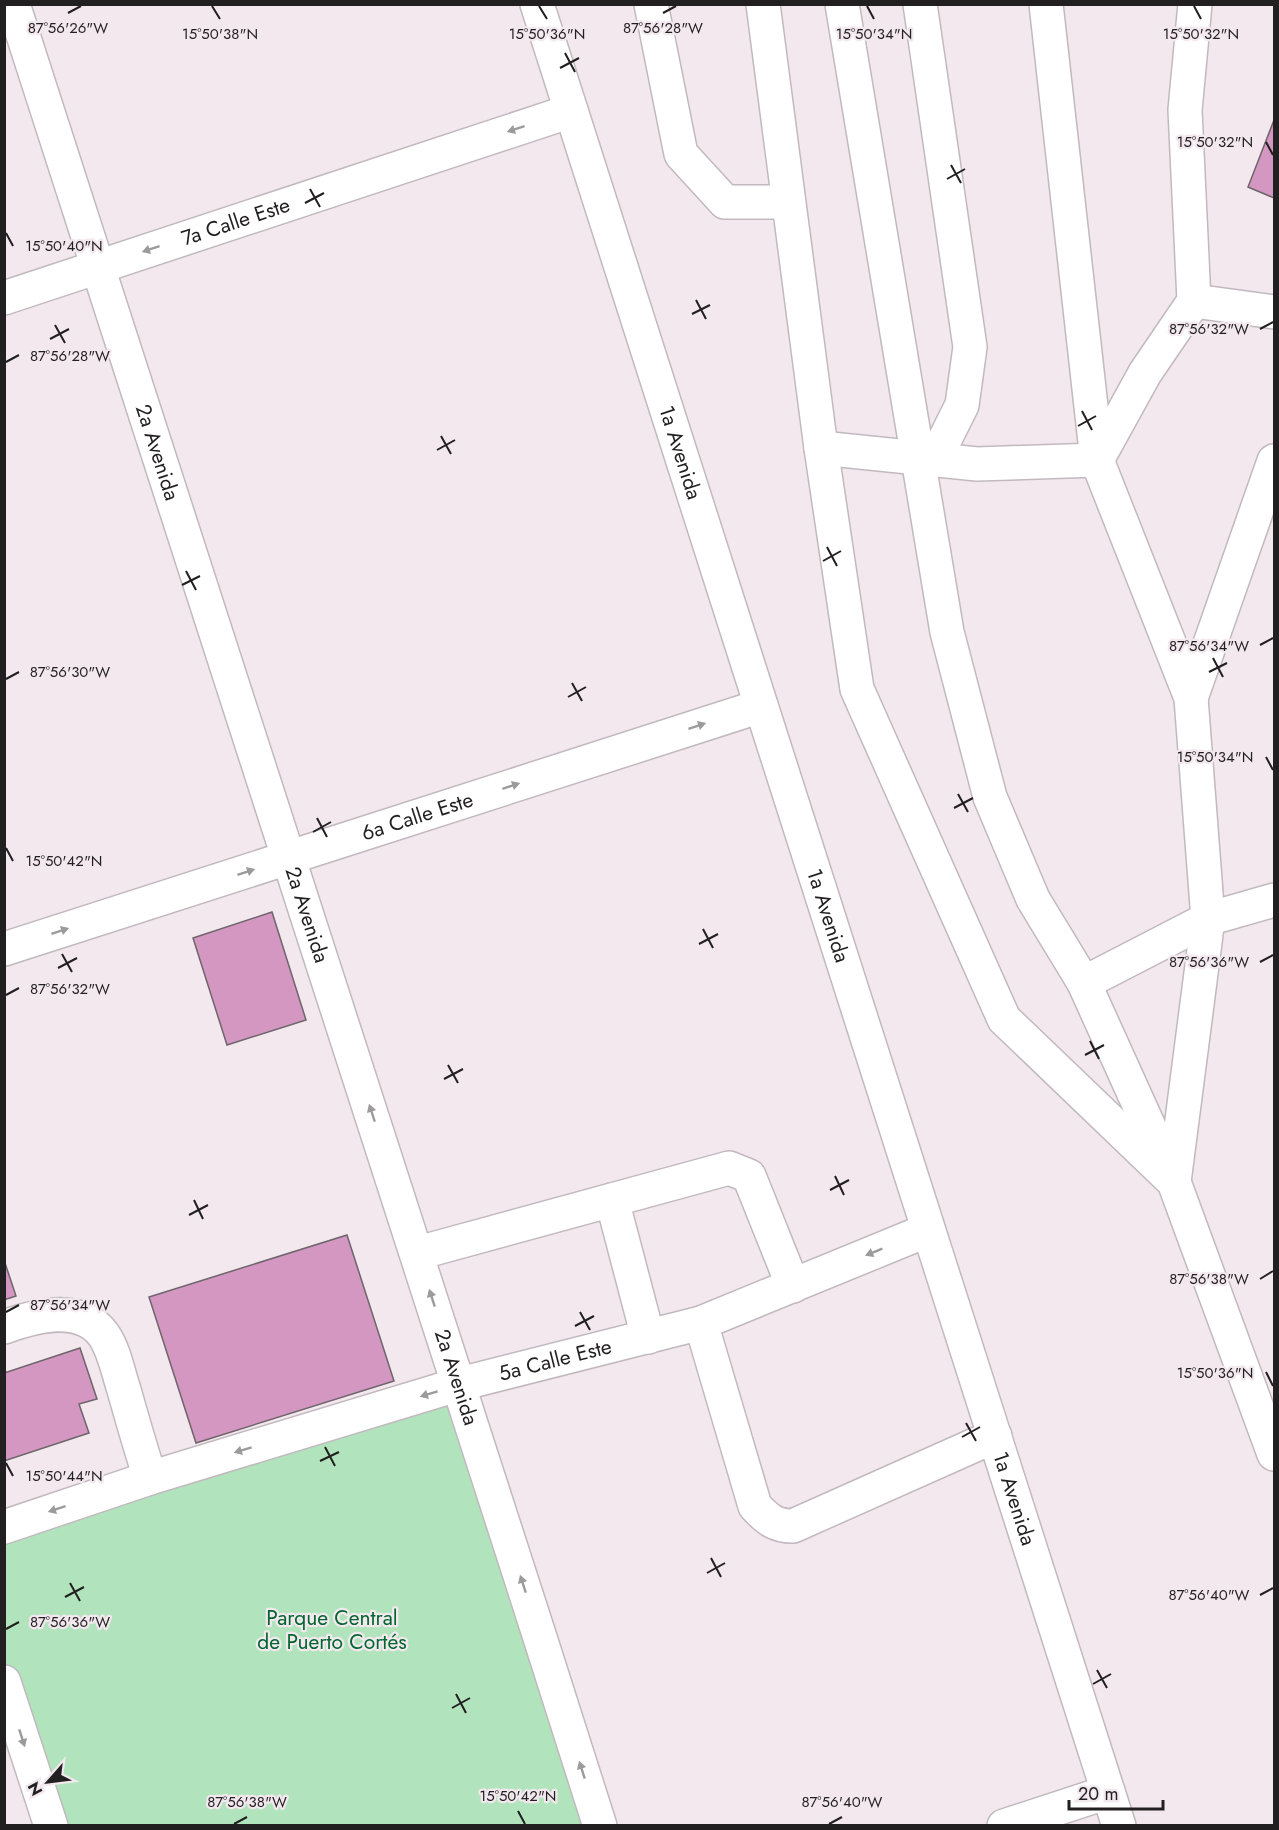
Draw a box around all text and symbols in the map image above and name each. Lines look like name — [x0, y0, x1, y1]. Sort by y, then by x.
text: 87°56'26"W — [28, 17, 108, 39]
text: 87°56'28"W — [623, 17, 703, 39]
text: 15°50'38"N — [182, 23, 258, 45]
text: 15°50'36"N — [509, 23, 585, 45]
text: 15°50'34"N — [836, 23, 912, 45]
text: 15°50'32"N — [1163, 23, 1239, 45]
one-way arrow — [507, 125, 525, 134]
text: 15°50'32"N — [1177, 131, 1253, 153]
street label: 7a Calle Este — [178, 190, 294, 253]
text: 15°50'40"N — [25, 235, 103, 257]
one-way arrow — [142, 245, 160, 254]
text: 87°56'32"W — [1169, 318, 1249, 340]
text: 87°56'28"W — [30, 345, 110, 367]
street label: 2a Avenida — [128, 400, 187, 504]
street label: 1a Avenida — [651, 402, 709, 503]
text: 87°56'34"W — [1169, 635, 1249, 657]
text: 87°56'30"W — [30, 661, 110, 683]
one-way arrow — [688, 721, 706, 730]
text: 15°50'34"N — [1177, 746, 1253, 768]
one-way arrow — [502, 781, 520, 790]
street label: 6a Calle Este — [358, 784, 477, 848]
text: 15°50'42"N — [26, 850, 103, 872]
street label: 2a Avenida — [278, 863, 337, 967]
street label: 1a Avenida — [799, 865, 857, 966]
one-way arrow — [237, 866, 255, 876]
one-way arrow — [51, 926, 69, 936]
text: 87°56'36"W — [1169, 951, 1249, 973]
text: 87°56'32"W — [30, 978, 110, 1000]
one-way arrow — [366, 1104, 376, 1122]
one-way arrow — [865, 1247, 883, 1257]
text: 87°56'38"W — [1169, 1268, 1249, 1290]
one-way arrow — [427, 1289, 437, 1307]
text: 87°56'34"W — [30, 1294, 110, 1316]
street label: 2a Avenida — [427, 1325, 486, 1429]
street label: 5a Calle Este — [495, 1331, 615, 1389]
text: 15°50'36"N — [1177, 1362, 1253, 1384]
one-way arrow — [420, 1389, 438, 1399]
one-way arrow — [234, 1446, 252, 1455]
street label: 1a Avenida — [985, 1448, 1043, 1549]
text: 15°50'44"N — [25, 1465, 103, 1487]
one-way arrow — [48, 1505, 66, 1515]
one-way arrow — [518, 1575, 527, 1593]
text: 87°56'40"W — [1169, 1584, 1250, 1606]
park label: Parque Central de Puerto Cortés — [257, 1603, 407, 1657]
text: 87°56'36"W — [30, 1611, 110, 1633]
one-way arrow — [18, 1729, 28, 1747]
north arrow — [18, 1752, 78, 1812]
one-way arrow — [577, 1761, 586, 1779]
scale bar — [1069, 1773, 1164, 1811]
text: N — [22, 1778, 48, 1800]
text: 20 m — [1078, 1781, 1118, 1807]
text: 15°50'42"N — [480, 1785, 557, 1807]
text: 87°56'38"W — [207, 1791, 287, 1813]
text: 87°56'40"W — [802, 1791, 883, 1813]

